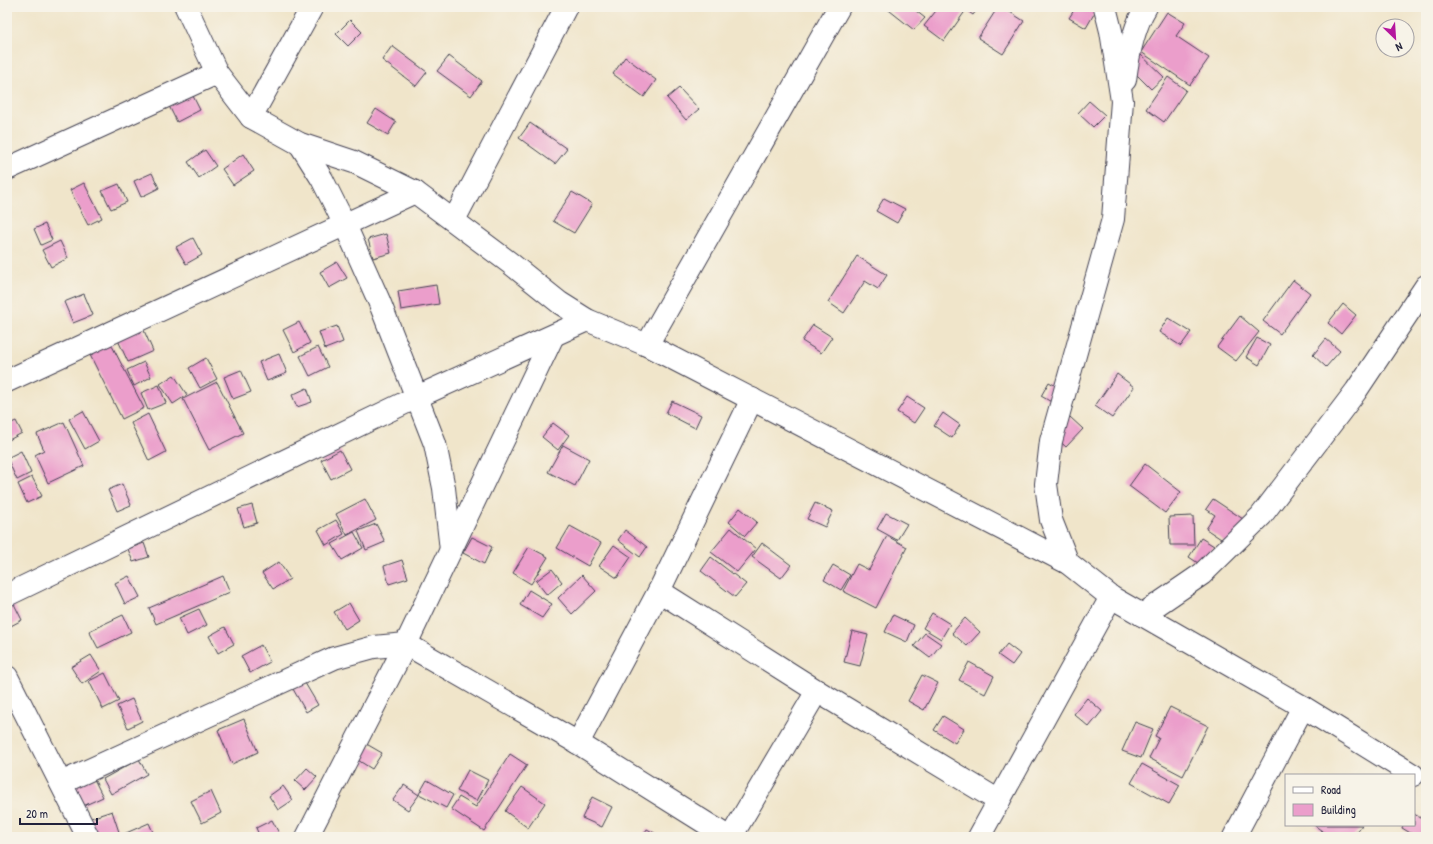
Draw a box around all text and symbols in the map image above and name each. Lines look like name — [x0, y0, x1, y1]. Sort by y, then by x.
north arrow — [1375, 18, 1415, 58]
text: N — [1393, 39, 1405, 55]
legend — [1285, 774, 1415, 826]
text: Road — [1321, 781, 1341, 798]
scale bar — [20, 800, 97, 826]
text: Building — [1321, 801, 1356, 818]
text: 20 m — [26, 805, 48, 822]

